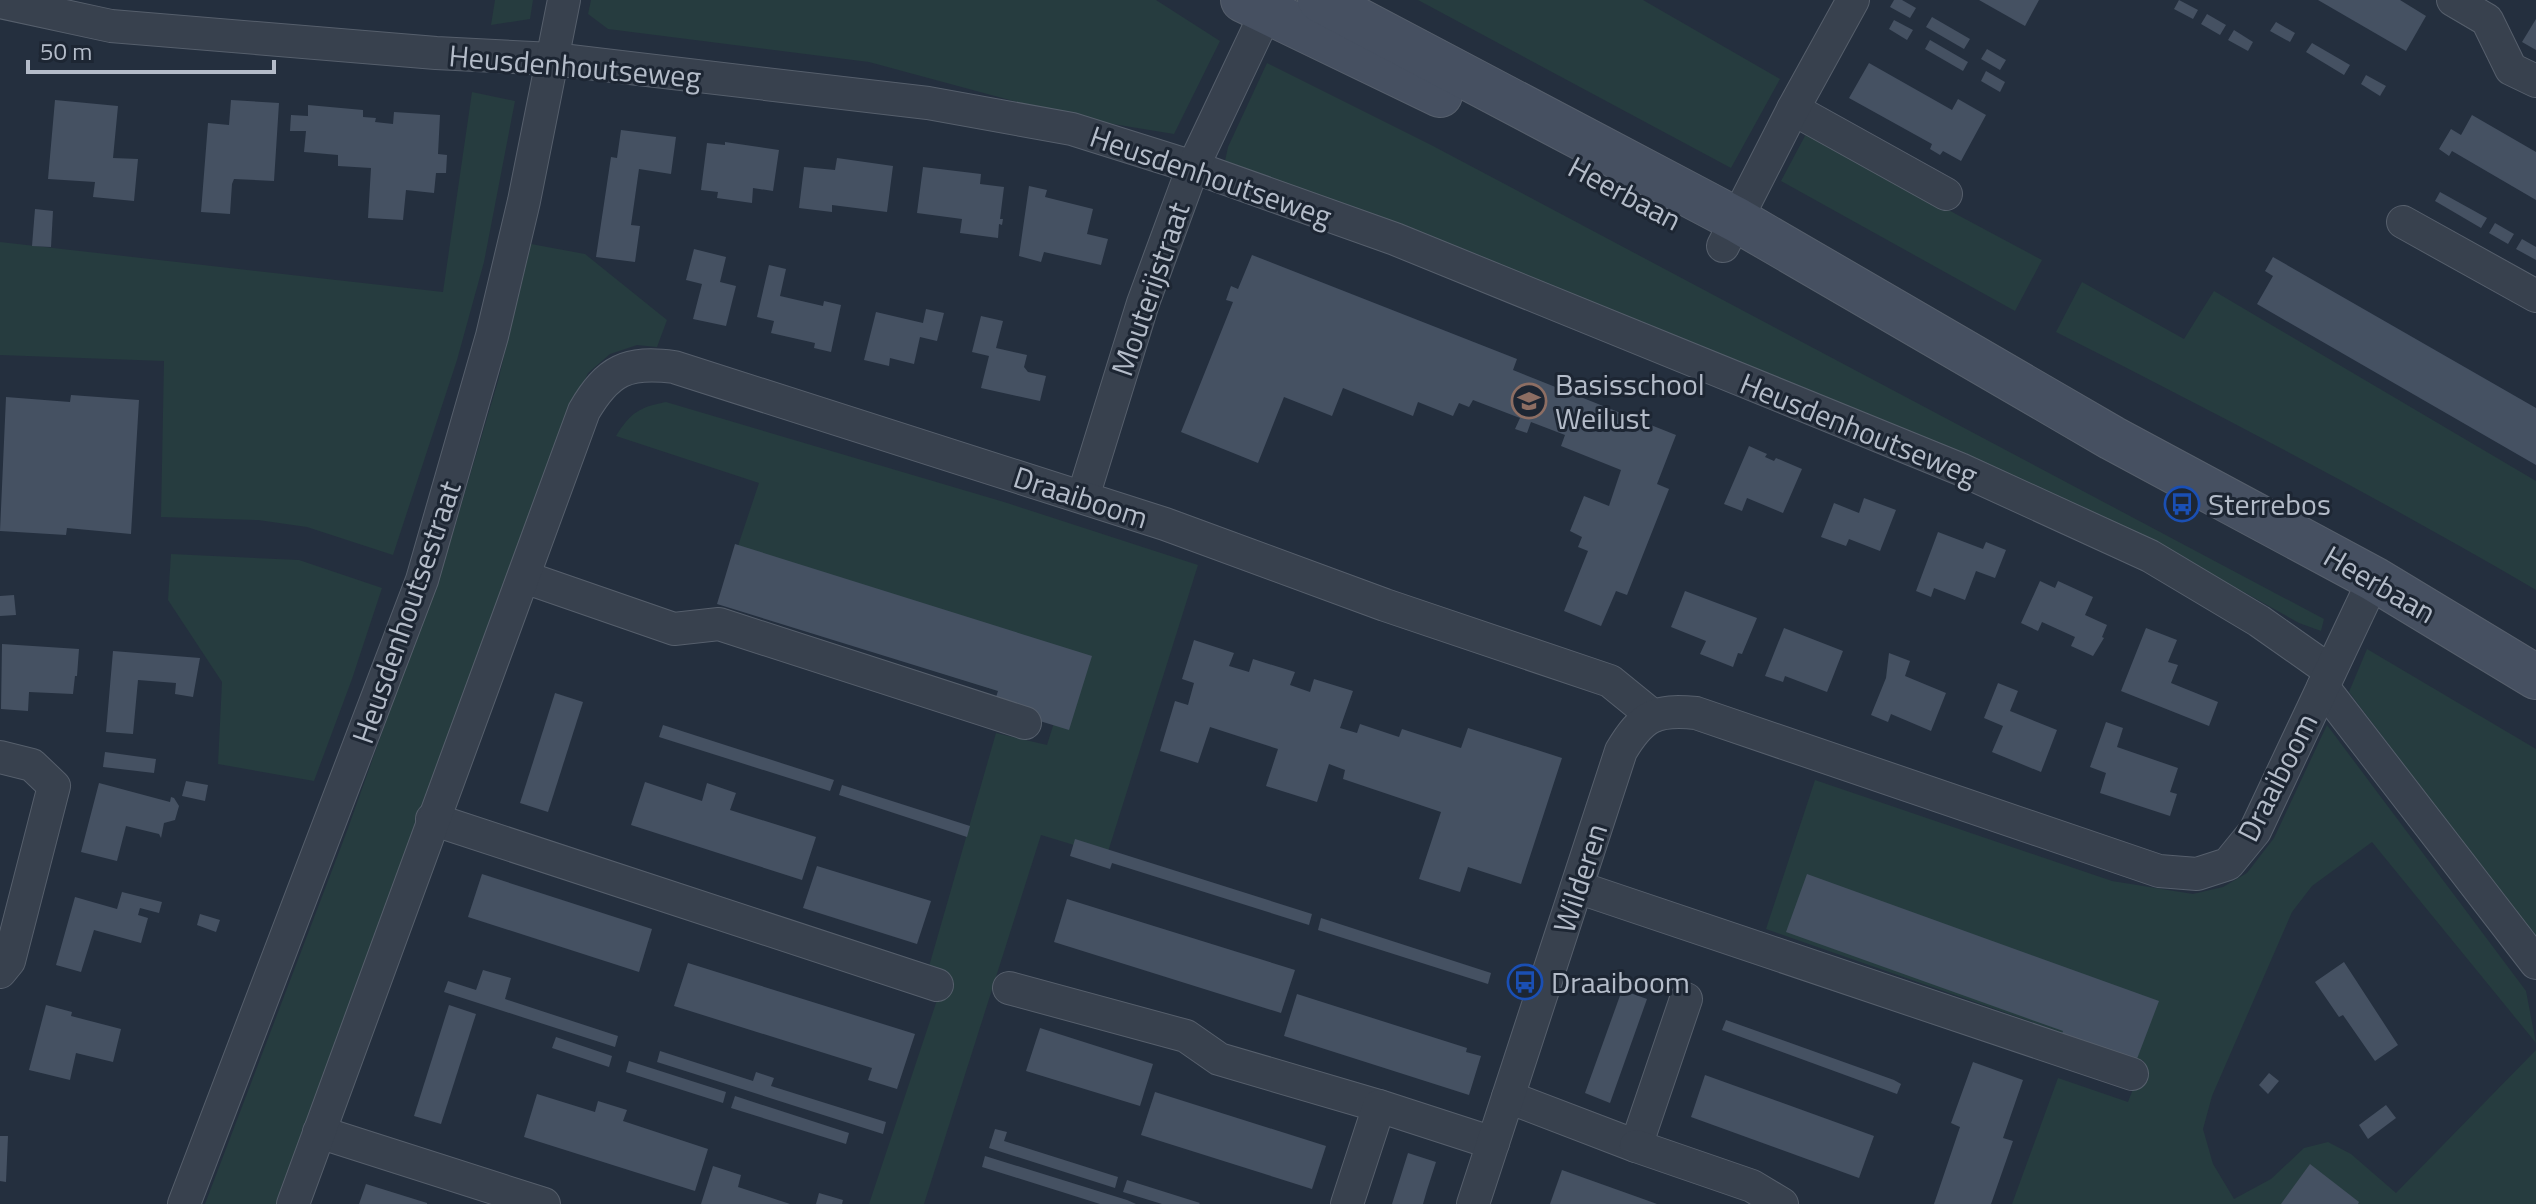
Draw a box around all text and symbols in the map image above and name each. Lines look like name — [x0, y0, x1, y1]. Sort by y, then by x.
scale bar — [28, 24, 274, 74]
street label: Heusdenhoutseweg — [447, 32, 703, 100]
text: 50 m — [40, 33, 92, 69]
street label: Heusdenhoutseweg — [1084, 113, 1338, 239]
street label: Heerbaan — [1560, 144, 1690, 242]
street label: Mouterijstraat — [1099, 195, 1201, 382]
street label: Heusdenhoutseweg — [1733, 360, 1985, 498]
place label: Basisschool Weilust — [1555, 361, 1705, 441]
school or university icon: Basisschool Weilust — [1510, 382, 1548, 420]
street label: Draaiboom — [1008, 454, 1154, 540]
street label: Heusdenhoutsestraat — [339, 474, 473, 750]
place label: Sterrebos — [2208, 481, 2331, 527]
bus stop icon: Sterrebos — [2163, 485, 2201, 523]
street label: Heerbaan — [2315, 533, 2445, 635]
street label: Draaiboom — [2225, 705, 2329, 849]
street label: Wilderen — [1541, 817, 1619, 939]
place label: Draaiboom — [1551, 959, 1690, 1005]
bus stop icon: Draaiboom — [1506, 963, 1544, 1001]

